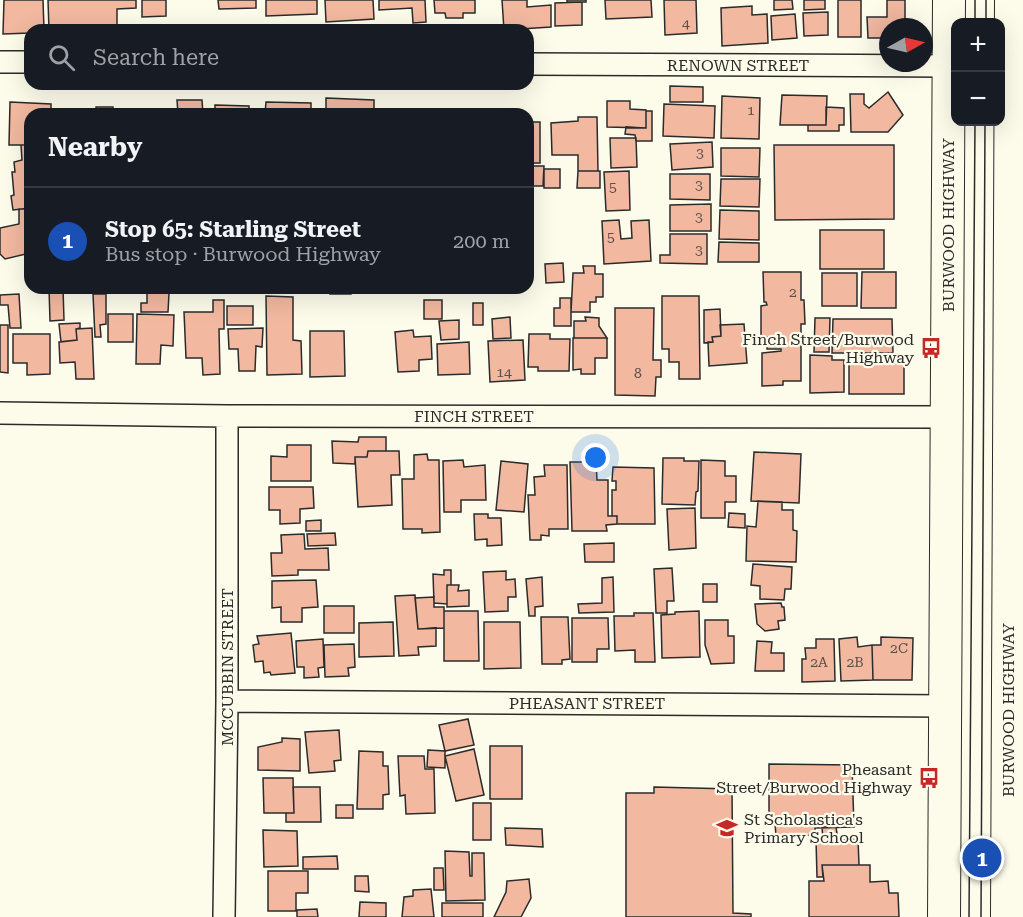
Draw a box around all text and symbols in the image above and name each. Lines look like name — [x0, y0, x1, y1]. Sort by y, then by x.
house number: 4 — [682, 15, 690, 31]
north arrow — [879, 18, 933, 72]
map controls — [951, 18, 1005, 126]
button: + — [951, 18, 1005, 72]
search box — [24, 24, 534, 90]
icon: search — [45, 41, 78, 74]
text: Search here — [93, 45, 219, 70]
street label: RENOWN STREET — [667, 56, 809, 75]
button: − — [951, 72, 1005, 126]
house number: 1 — [747, 102, 755, 118]
text: Nearby — [48, 132, 142, 162]
street label: BURWOOD HIGHWAY — [939, 138, 958, 312]
house number: 3 — [696, 145, 704, 161]
house number: 3 — [695, 177, 703, 193]
house number: 5 — [609, 179, 617, 195]
house number: 3 — [695, 209, 703, 225]
text: Stop 65: Starling Street — [105, 217, 361, 242]
text: 1 — [62, 229, 73, 253]
text: 200 m — [453, 229, 510, 253]
house number: 5 — [607, 229, 615, 245]
text: Bus stop · Burwood Highway — [105, 242, 381, 266]
house number: 3 — [695, 242, 703, 258]
house number: 2 — [789, 284, 797, 300]
place label: Finch Street/Burwood Highway — [742, 330, 915, 367]
bus stop icon: Finch Street/Burwood Highway — [919, 336, 943, 360]
house number: 14 — [496, 364, 512, 380]
house number: 8 — [634, 365, 642, 381]
street label: FINCH STREET — [414, 407, 534, 426]
your location — [581, 443, 610, 472]
street label: MCCUBBIN STREET — [218, 588, 237, 746]
street label: BURWOOD HIGHWAY — [999, 623, 1018, 797]
house number: 2C — [890, 640, 908, 656]
house number: 2A — [810, 654, 828, 670]
house number: 2B — [846, 654, 864, 670]
street label: PHEASANT STREET — [509, 694, 666, 713]
place label: Pheasant Street/Burwood Highway — [716, 760, 913, 797]
bus stop icon: Pheasant Street/Burwood Highway — [917, 766, 941, 790]
place label: St Scholastica's Primary School — [744, 810, 864, 847]
school or university icon: St Scholastica's Primary School — [715, 816, 739, 840]
pin: 1 — [962, 836, 1002, 880]

